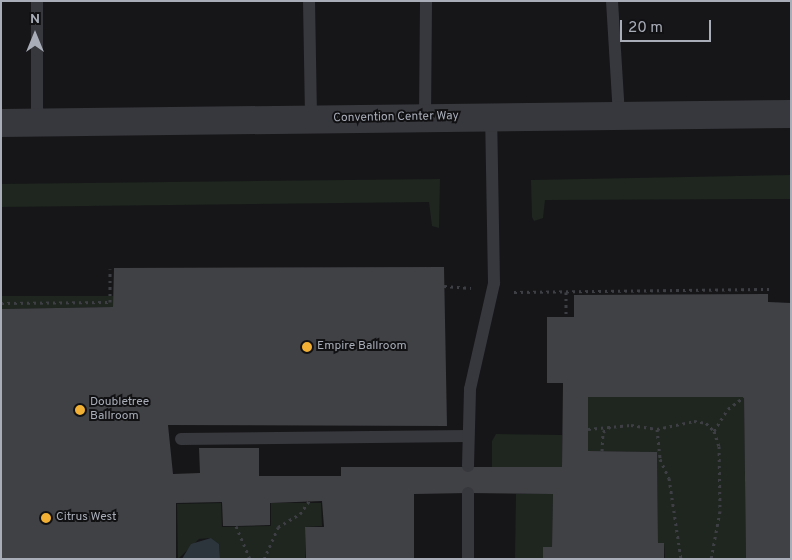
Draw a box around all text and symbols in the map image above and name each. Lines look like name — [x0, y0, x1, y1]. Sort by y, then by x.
north arrow — [10, 10, 60, 60]
scale bar — [622, 10, 713, 42]
text: N — [30, 11, 40, 28]
text: 20 m — [628, 19, 663, 38]
street label: Convention Center Way — [333, 110, 459, 126]
place label: Empire Ballroom — [317, 340, 407, 354]
marker: Empire Ballroom — [301, 341, 313, 353]
place label: Doubletree Ballroom — [90, 396, 149, 424]
marker: Doubletree Ballroom — [74, 404, 86, 416]
place label: Citrus West — [56, 511, 117, 525]
marker: Citrus West — [40, 512, 52, 524]

